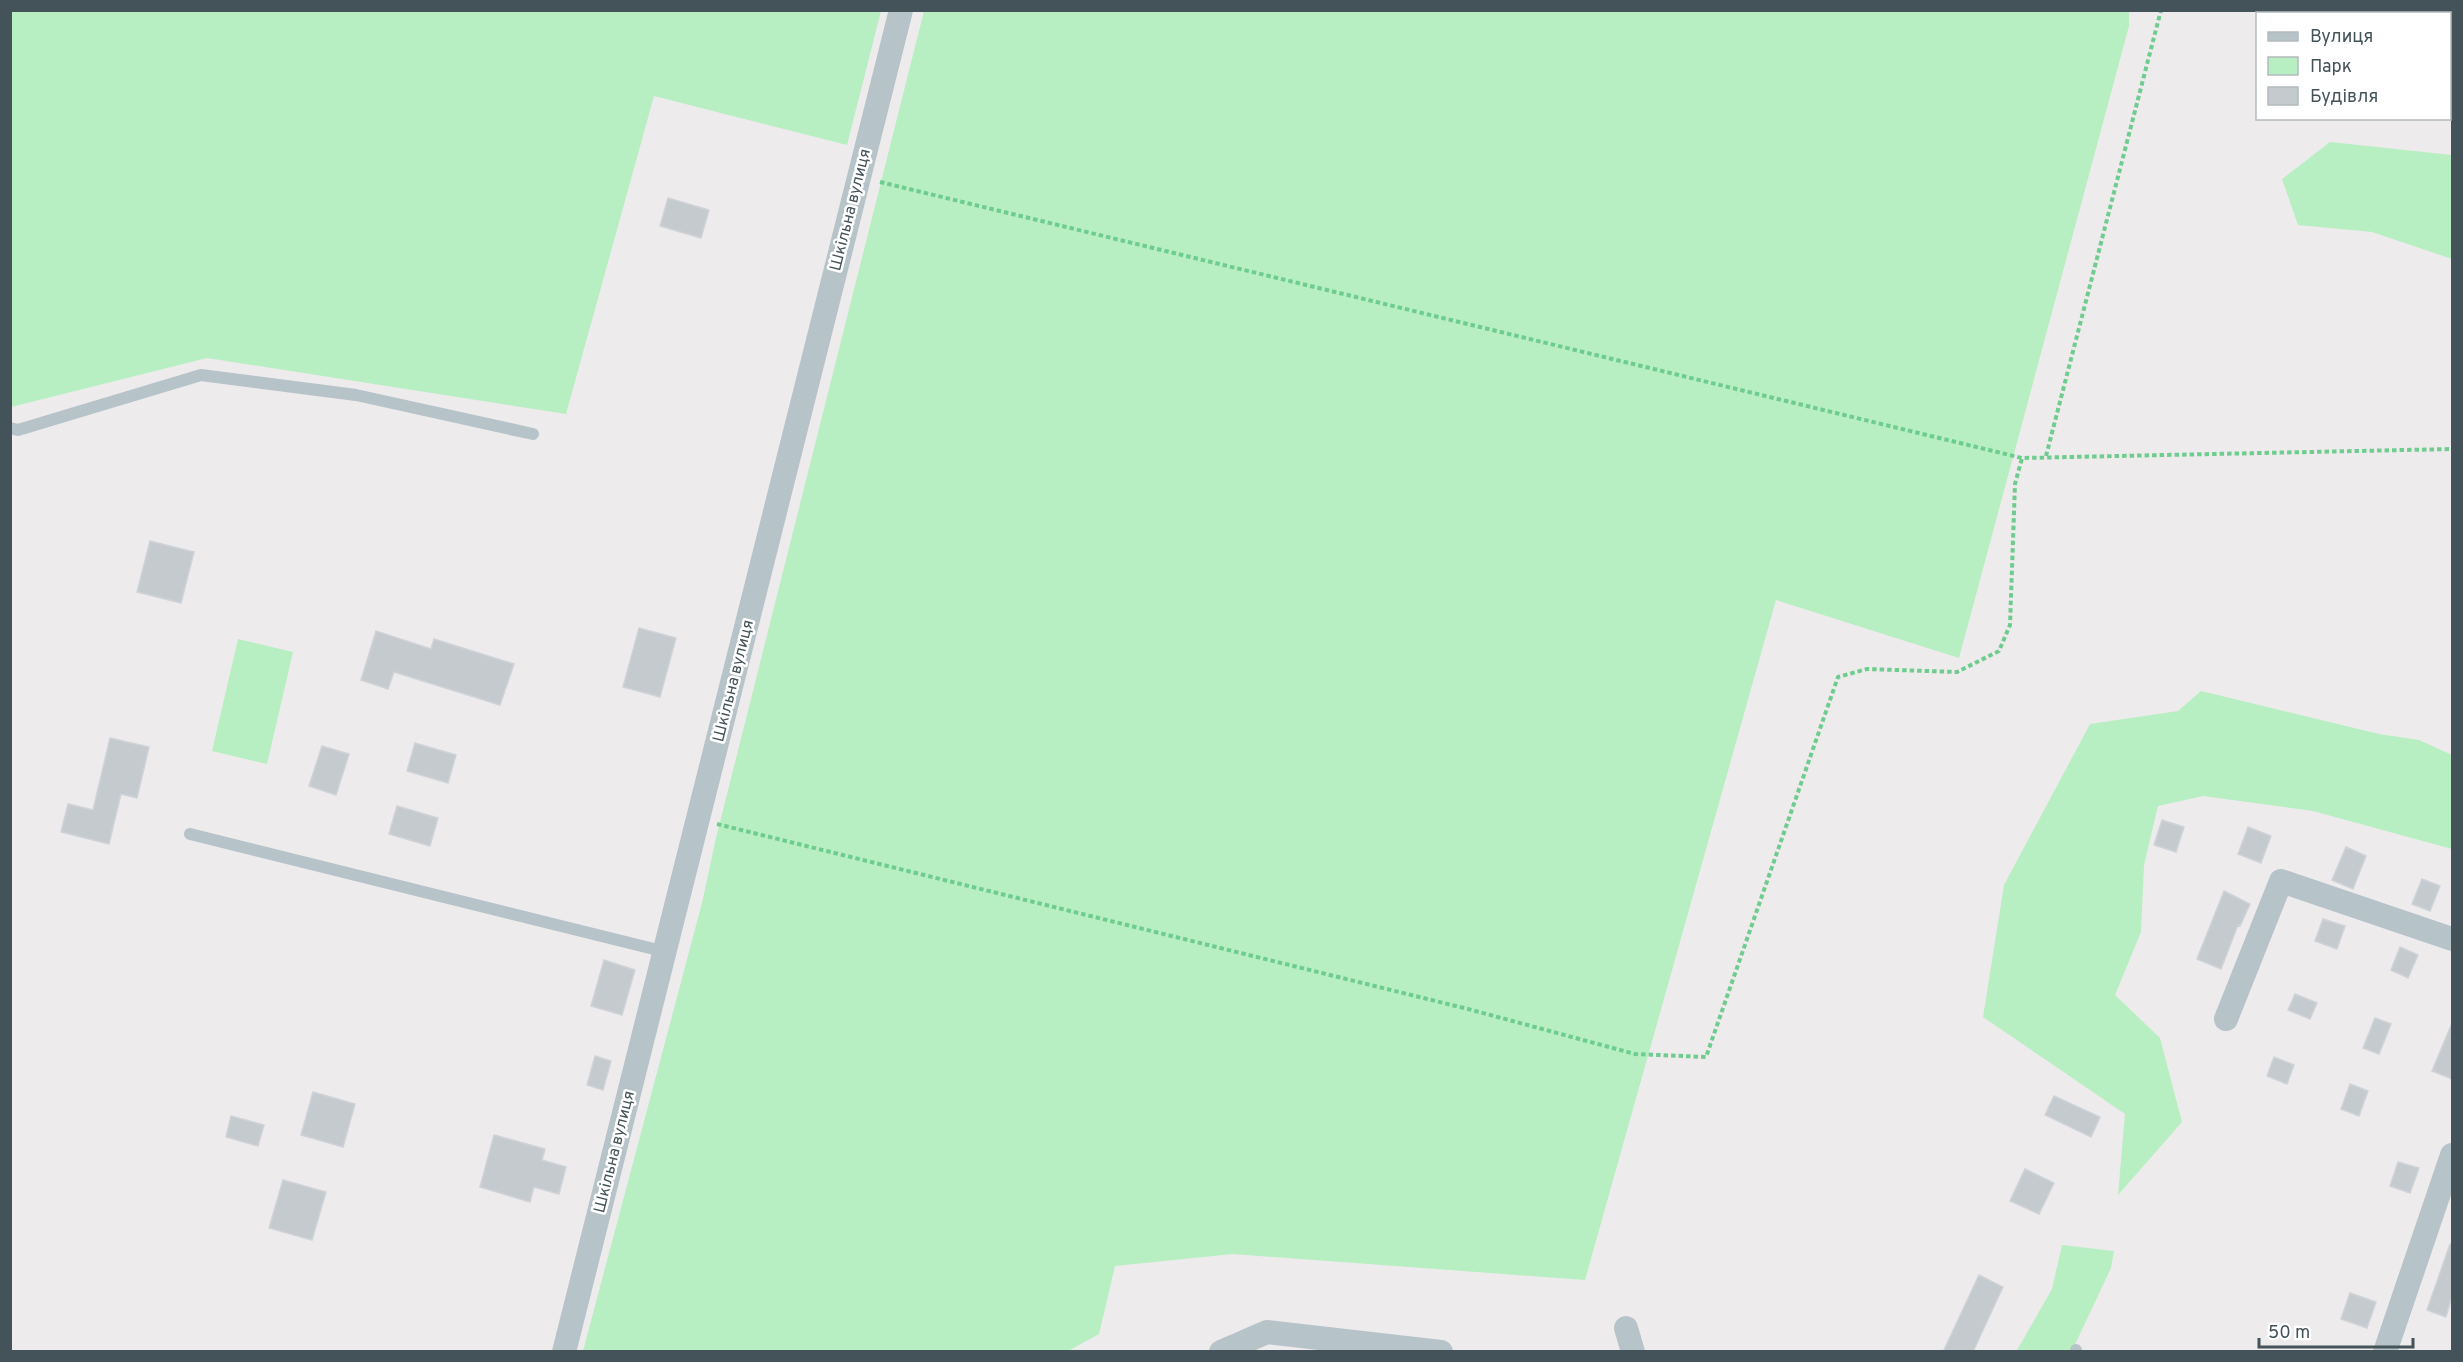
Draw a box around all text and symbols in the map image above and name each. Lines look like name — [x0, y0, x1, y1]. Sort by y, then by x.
legend — [2256, 12, 2451, 120]
text: Вулиця — [2310, 26, 2373, 49]
text: Парк — [2310, 56, 2352, 79]
text: Будівля — [2310, 86, 2378, 109]
street label: Шкільна вулиця — [826, 147, 876, 273]
street label: Шкільна вулиця — [709, 618, 759, 744]
street label: Шкільна вулиця — [590, 1089, 640, 1215]
scale bar — [2259, 1311, 2414, 1349]
text: 50 m — [2268, 1322, 2310, 1345]

